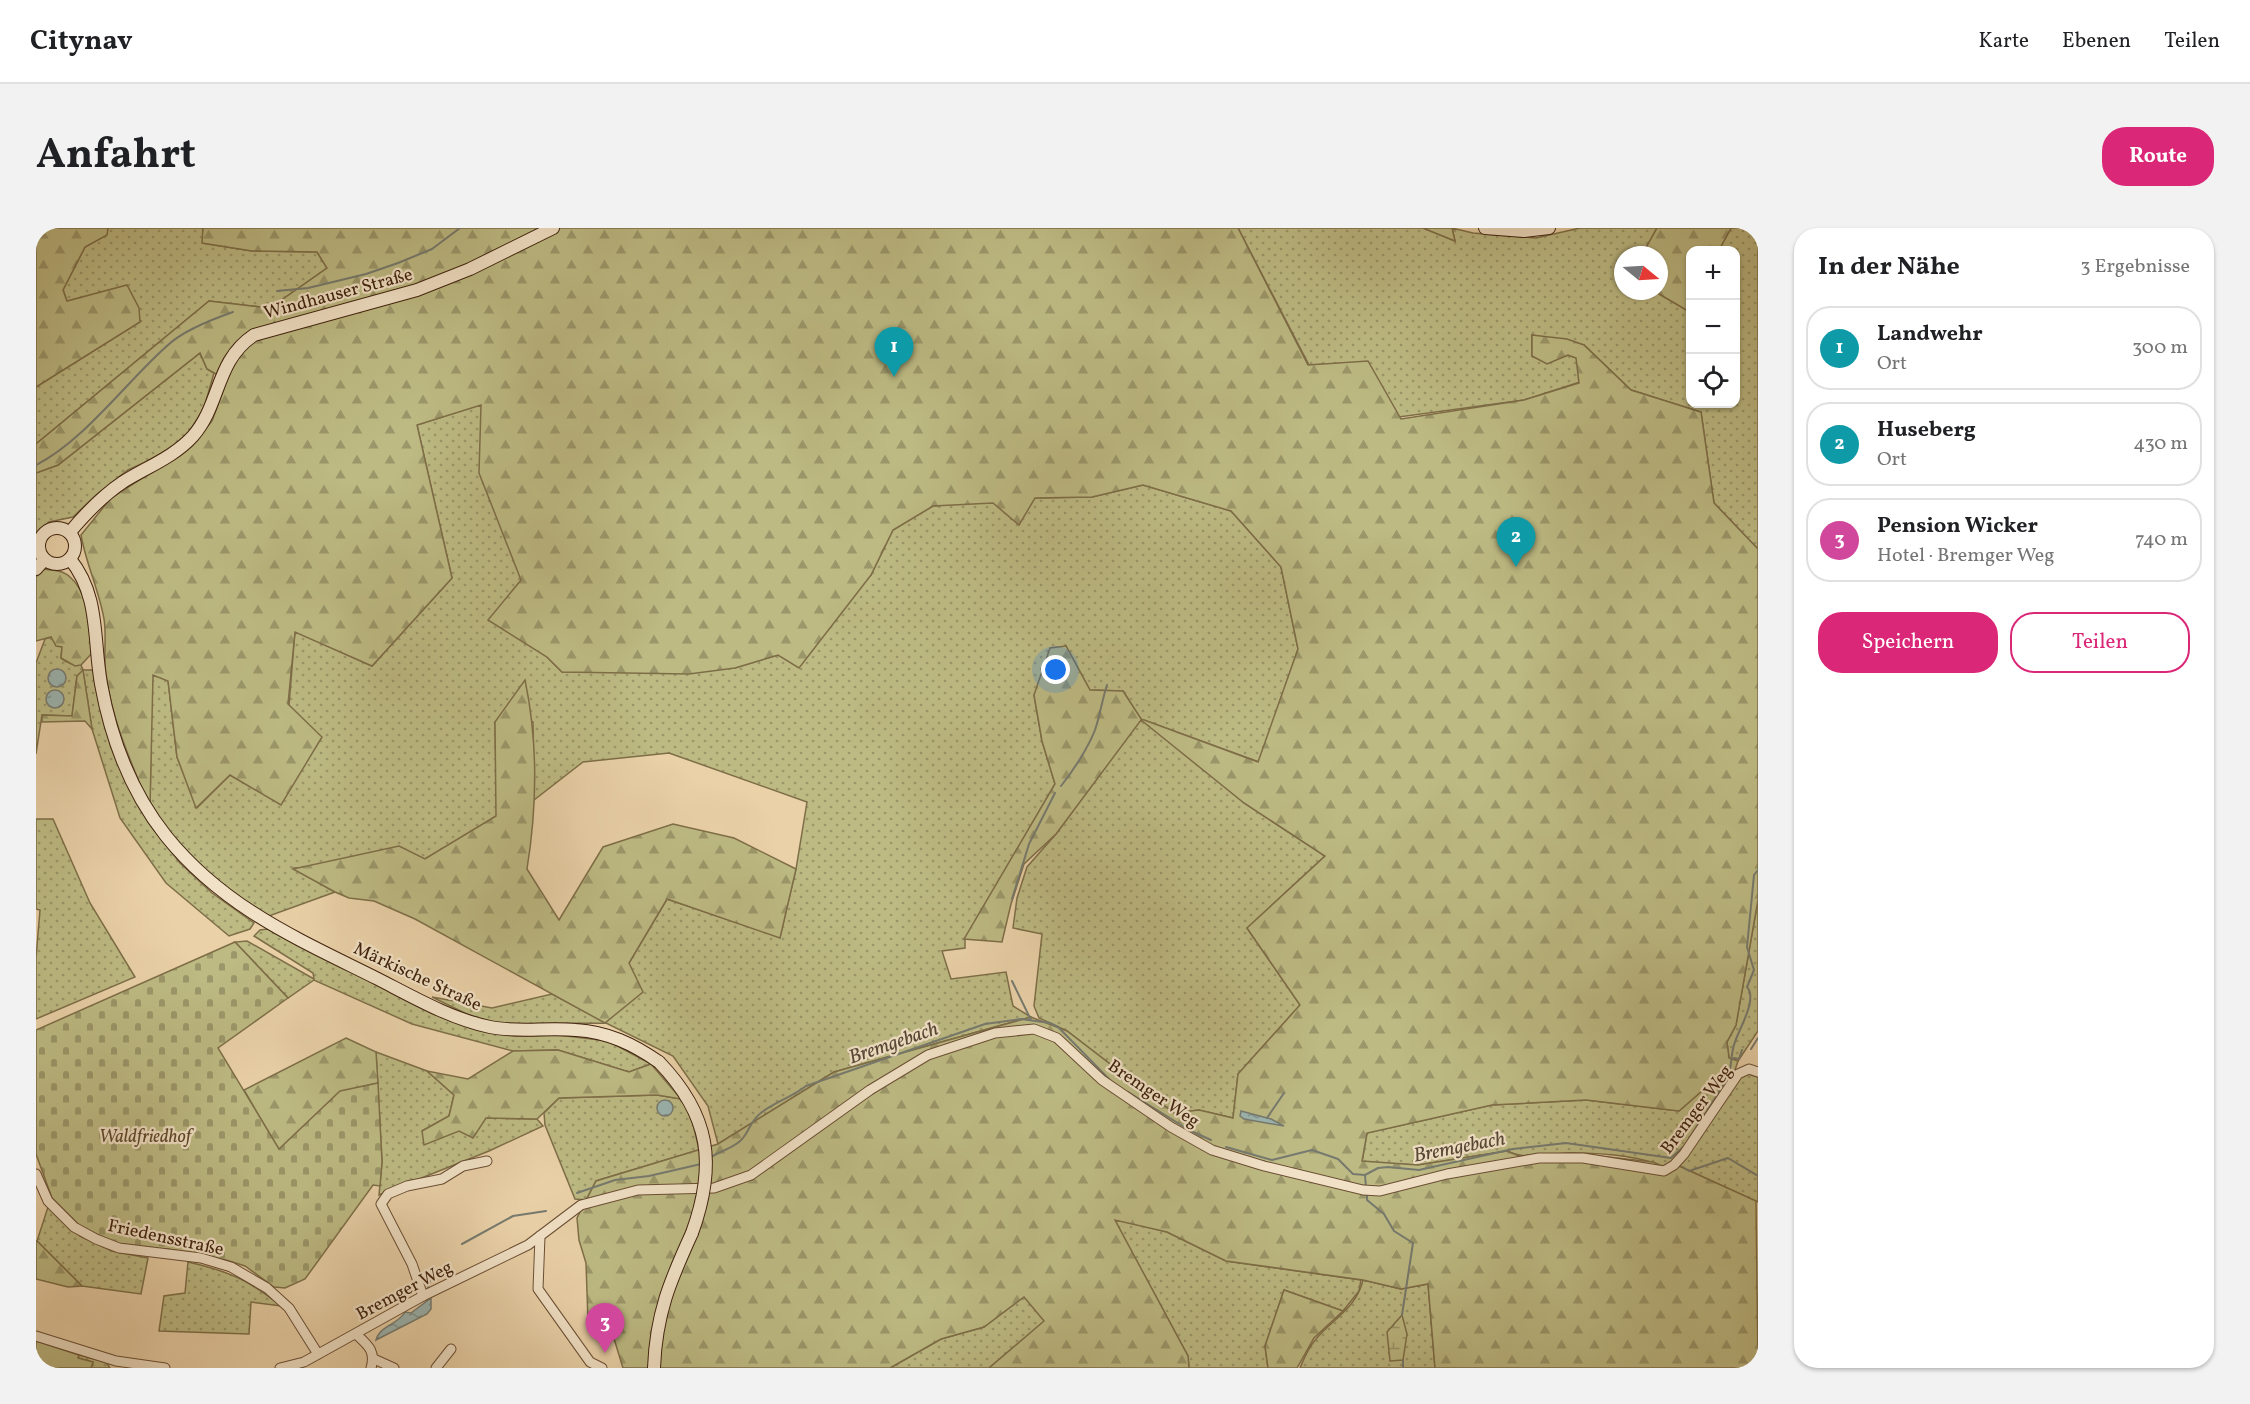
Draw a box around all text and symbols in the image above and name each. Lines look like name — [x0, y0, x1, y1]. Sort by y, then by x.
text: Citynav — [30, 22, 133, 61]
text: Karte — [1978, 27, 2029, 56]
text: Ebenen — [2062, 27, 2131, 56]
text: Teilen — [2164, 27, 2220, 56]
text: Anfahrt — [36, 127, 196, 186]
button: Route — [2102, 127, 2214, 186]
north arrow — [1614, 246, 1668, 300]
map controls — [1686, 246, 1740, 408]
button: + — [1686, 246, 1740, 300]
text: In der Nähe — [1818, 249, 1960, 285]
text: 3 Ergebnisse — [2080, 253, 2190, 281]
street label: Windhauser Straße — [261, 263, 416, 326]
button: − — [1686, 300, 1740, 354]
text: Landwehr — [1877, 319, 1983, 350]
pin: 1 — [874, 328, 914, 377]
text: 1 — [1835, 334, 1844, 362]
text: 300 m — [2132, 334, 2188, 362]
text: Ort — [1877, 350, 1907, 378]
button: locate — [1686, 354, 1740, 408]
text: Huseberg — [1877, 415, 1976, 446]
text: 2 — [1834, 430, 1845, 458]
text: 430 m — [2133, 430, 2188, 458]
text: Ort — [1877, 446, 1907, 474]
text: Pension Wicker — [1877, 511, 2038, 542]
pin: 2 — [1496, 518, 1536, 567]
text: 3 — [1834, 526, 1845, 554]
text: 740 m — [2135, 526, 2188, 554]
text: Hotel · Bremger Weg — [1877, 542, 2055, 570]
button: Speichern — [1818, 612, 1998, 673]
button: Teilen — [2010, 612, 2190, 673]
your location — [1041, 655, 1070, 684]
street label: Märkische Straße — [349, 937, 486, 1018]
water label: Bremgebach — [845, 1015, 942, 1072]
street label: Bremger Weg — [1102, 1054, 1204, 1134]
street label: Bremger Weg — [1655, 1060, 1739, 1160]
park label: Waldfriedhof — [99, 1125, 195, 1150]
water label: Bremgebach — [1411, 1125, 1508, 1171]
street label: Friedensstraße — [105, 1214, 226, 1263]
street label: Bremger Weg — [352, 1255, 457, 1327]
pin: 3 — [586, 1304, 624, 1353]

